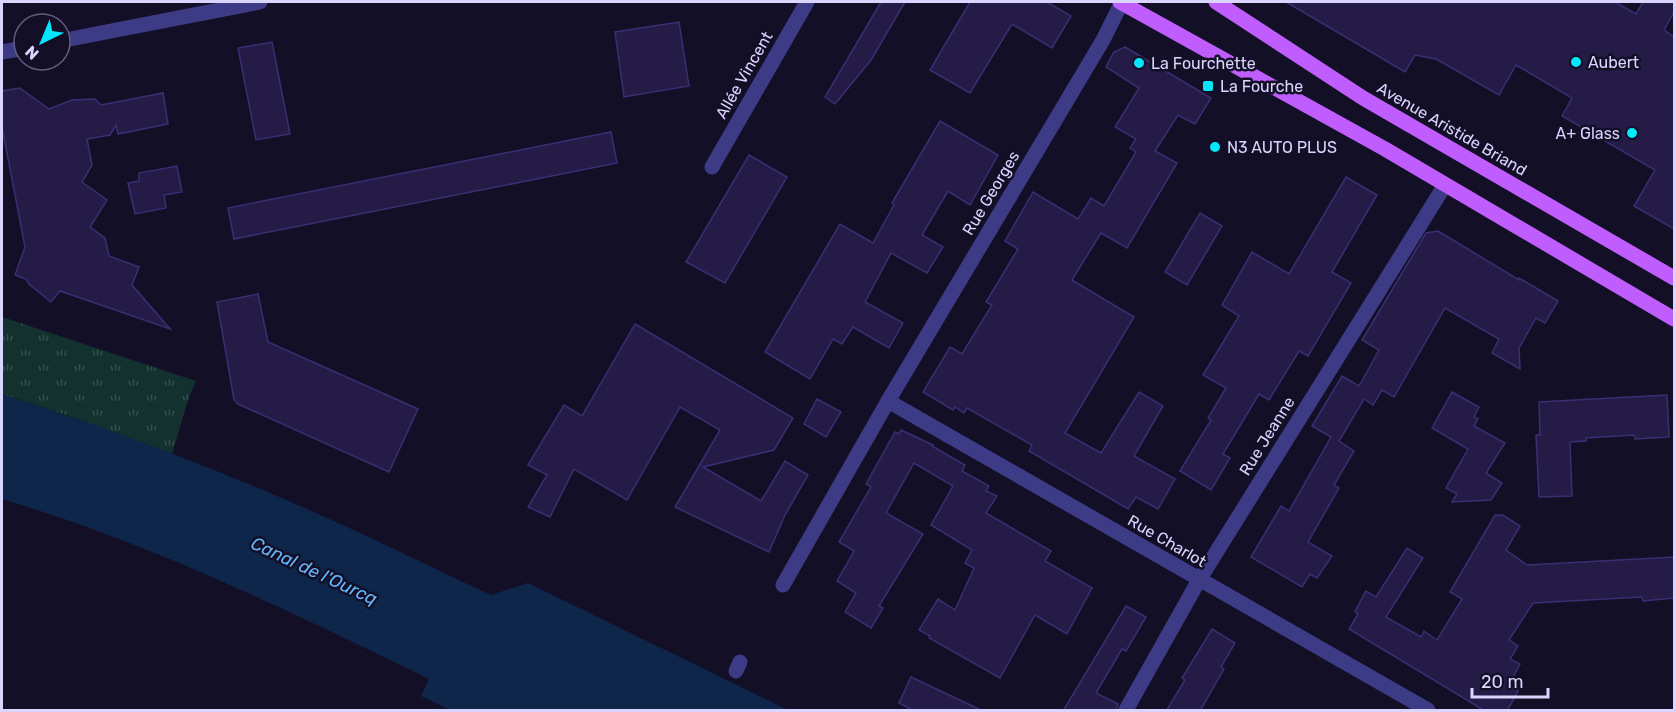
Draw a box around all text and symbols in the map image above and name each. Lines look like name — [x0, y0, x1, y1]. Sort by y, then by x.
north arrow — [12, 12, 72, 72]
street label: Allée Vincent — [711, 28, 777, 122]
text: N — [21, 42, 43, 63]
place label: Aubert — [1588, 53, 1639, 72]
place label: La Fourchette — [1151, 54, 1256, 73]
marker: Aubert — [1569, 55, 1583, 69]
marker: La Fourchette — [1132, 56, 1146, 70]
place label: La Fourche — [1220, 77, 1303, 96]
street label: Avenue Aristide Briand — [1374, 78, 1530, 180]
marker: La Fourche — [1201, 79, 1215, 93]
place label: A+ Glass — [1555, 124, 1620, 143]
marker: A+ Glass — [1625, 126, 1639, 140]
place label: N3 AUTO PLUS — [1227, 138, 1337, 157]
marker: N3 AUTO PLUS — [1208, 140, 1222, 154]
street label: Rue Georges — [958, 148, 1024, 238]
street label: Rue Jeanne — [1235, 393, 1299, 479]
street label: Rue Charlot — [1124, 511, 1210, 571]
water label: Canal de l'Ourcq — [247, 532, 381, 610]
scale bar — [1472, 661, 1548, 699]
text: 20 m — [1481, 671, 1523, 693]

